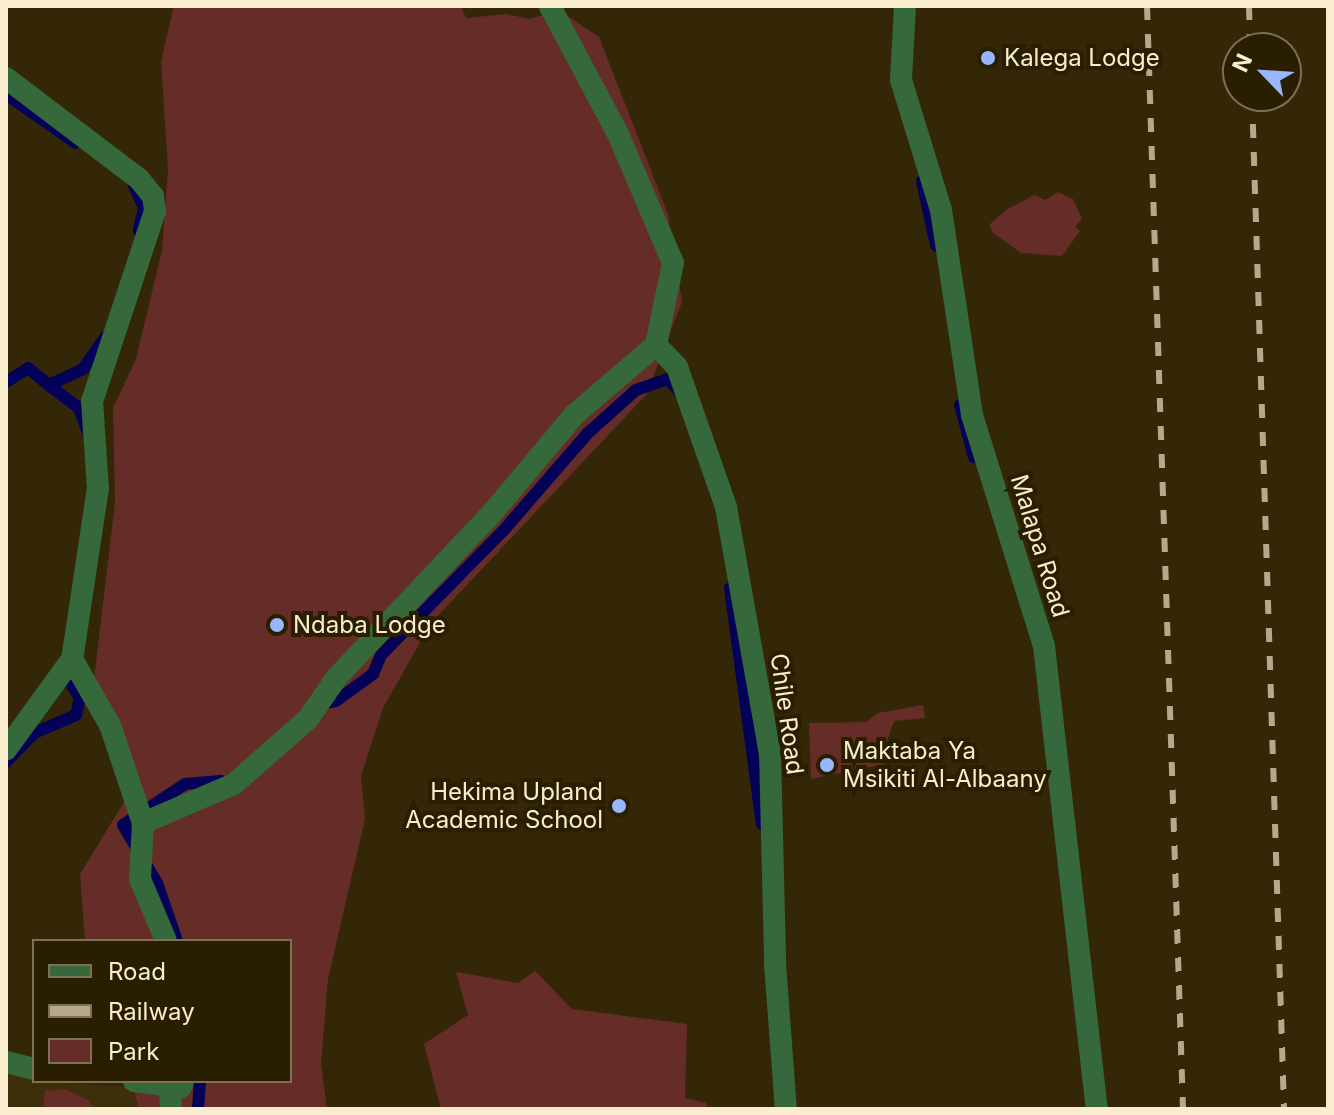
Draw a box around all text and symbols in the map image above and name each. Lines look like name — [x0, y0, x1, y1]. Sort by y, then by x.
north arrow — [1222, 32, 1302, 112]
place label: Kalega Lodge — [1004, 44, 1160, 72]
marker: Kalega Lodge — [979, 49, 997, 67]
text: N — [1227, 50, 1257, 76]
street label: Malapa Road — [1005, 471, 1075, 621]
place label: Ndaba Lodge — [293, 611, 446, 639]
marker: Ndaba Lodge — [268, 616, 286, 634]
street label: Chile Road — [764, 652, 810, 776]
place label: Maktaba Ya Msikiti Al-Albaany — [843, 737, 1047, 793]
marker: Maktaba Ya Msikiti Al-Albaany — [818, 756, 836, 774]
place label: Hekima Upland Academic School — [405, 778, 603, 834]
marker: Hekima Upland Academic School — [610, 797, 628, 815]
legend — [32, 939, 292, 1083]
text: Road — [108, 957, 166, 986]
text: Railway — [108, 997, 195, 1026]
text: Park — [108, 1037, 159, 1066]

